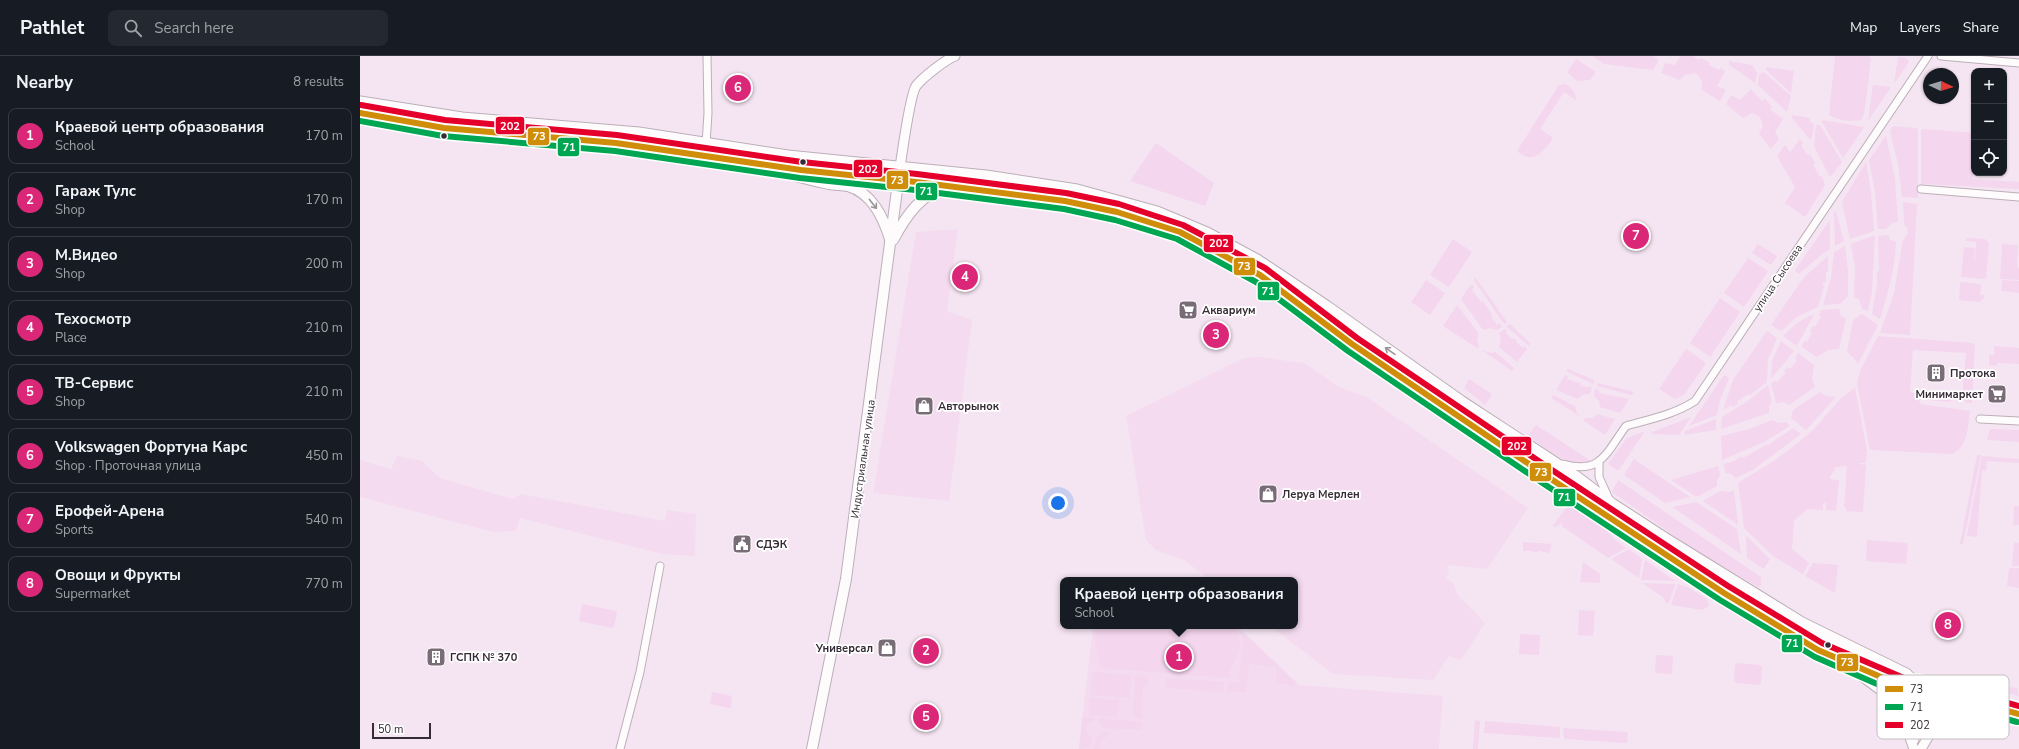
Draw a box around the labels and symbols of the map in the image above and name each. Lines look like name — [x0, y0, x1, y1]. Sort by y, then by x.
north arrow — [1923, 68, 1959, 104]
pin: 6 — [725, 73, 751, 103]
line badge: 202 — [495, 116, 525, 135]
text: 202 — [500, 119, 520, 134]
line badge: 73 — [527, 127, 550, 146]
text: 73 — [532, 129, 546, 144]
unlabelled marker — [439, 131, 449, 141]
line badge: 71 — [557, 137, 580, 157]
text: 71 — [562, 140, 576, 155]
unlabelled marker — [798, 157, 808, 167]
line badge: 202 — [853, 159, 883, 178]
text: 202 — [858, 162, 878, 177]
line badge: 73 — [886, 170, 909, 190]
text: 73 — [890, 173, 904, 188]
line badge: 71 — [915, 182, 938, 201]
text: 71 — [919, 184, 933, 199]
one-way arrow — [869, 199, 877, 210]
pin: 7 — [1623, 221, 1649, 251]
line badge: 202 — [1203, 234, 1234, 253]
text: 202 — [1209, 236, 1229, 251]
street label: улица Сысоева — [1750, 241, 1806, 315]
line badge: 73 — [1233, 257, 1256, 276]
text: 73 — [1237, 259, 1251, 274]
pin: 4 — [952, 262, 978, 292]
line badge: 71 — [1257, 281, 1280, 301]
text: 71 — [1261, 284, 1275, 299]
supermarket icon: Аквариум — [1177, 299, 1199, 321]
place label: Аквариум — [1202, 303, 1256, 318]
pin: 3 — [1203, 320, 1229, 350]
one-way arrow — [1384, 347, 1395, 355]
building icon: Протока — [1925, 362, 1947, 384]
place label: Протока — [1950, 366, 1996, 381]
supermarket icon: Минимаркет — [1986, 383, 2008, 405]
place label: Минимаркет — [1916, 387, 1984, 402]
shop icon: Авторынок — [913, 395, 935, 417]
street label: Индустриальная улица — [847, 399, 879, 519]
place label: Авторынок — [938, 399, 1000, 414]
line badge: 202 — [1501, 436, 1532, 456]
text: 202 — [1507, 439, 1527, 454]
line badge: 73 — [1529, 462, 1552, 482]
text: 73 — [1534, 465, 1548, 480]
shop icon: Леруа Мерлен — [1257, 483, 1279, 505]
place label: Леруа Мерлен — [1282, 487, 1360, 502]
line badge: 71 — [1553, 488, 1576, 507]
text: 71 — [1557, 490, 1571, 505]
your location — [1048, 493, 1068, 513]
public building icon: СДЭК — [731, 533, 753, 555]
place label: СДЭК — [756, 537, 788, 552]
pin: 8 — [1935, 610, 1961, 640]
line badge: 71 — [1781, 634, 1803, 653]
pin: 2 — [913, 636, 939, 666]
text: 71 — [1785, 636, 1799, 651]
shop icon: Универсал — [876, 637, 898, 659]
unlabelled marker — [1823, 640, 1833, 650]
place label: Универсал — [815, 641, 873, 656]
pin: 1 — [1166, 642, 1192, 672]
building icon: ГСПК № 370 — [425, 646, 447, 668]
place label: ГСПК № 370 — [450, 650, 518, 665]
line badge: 73 — [1836, 653, 1859, 672]
text: 73 — [1840, 655, 1854, 670]
legend — [1877, 675, 2009, 739]
text: 73 — [1910, 682, 1923, 697]
text: 71 — [1910, 700, 1923, 715]
pin: 5 — [913, 702, 939, 732]
text: 202 — [1910, 718, 1930, 733]
scale bar — [372, 721, 431, 740]

